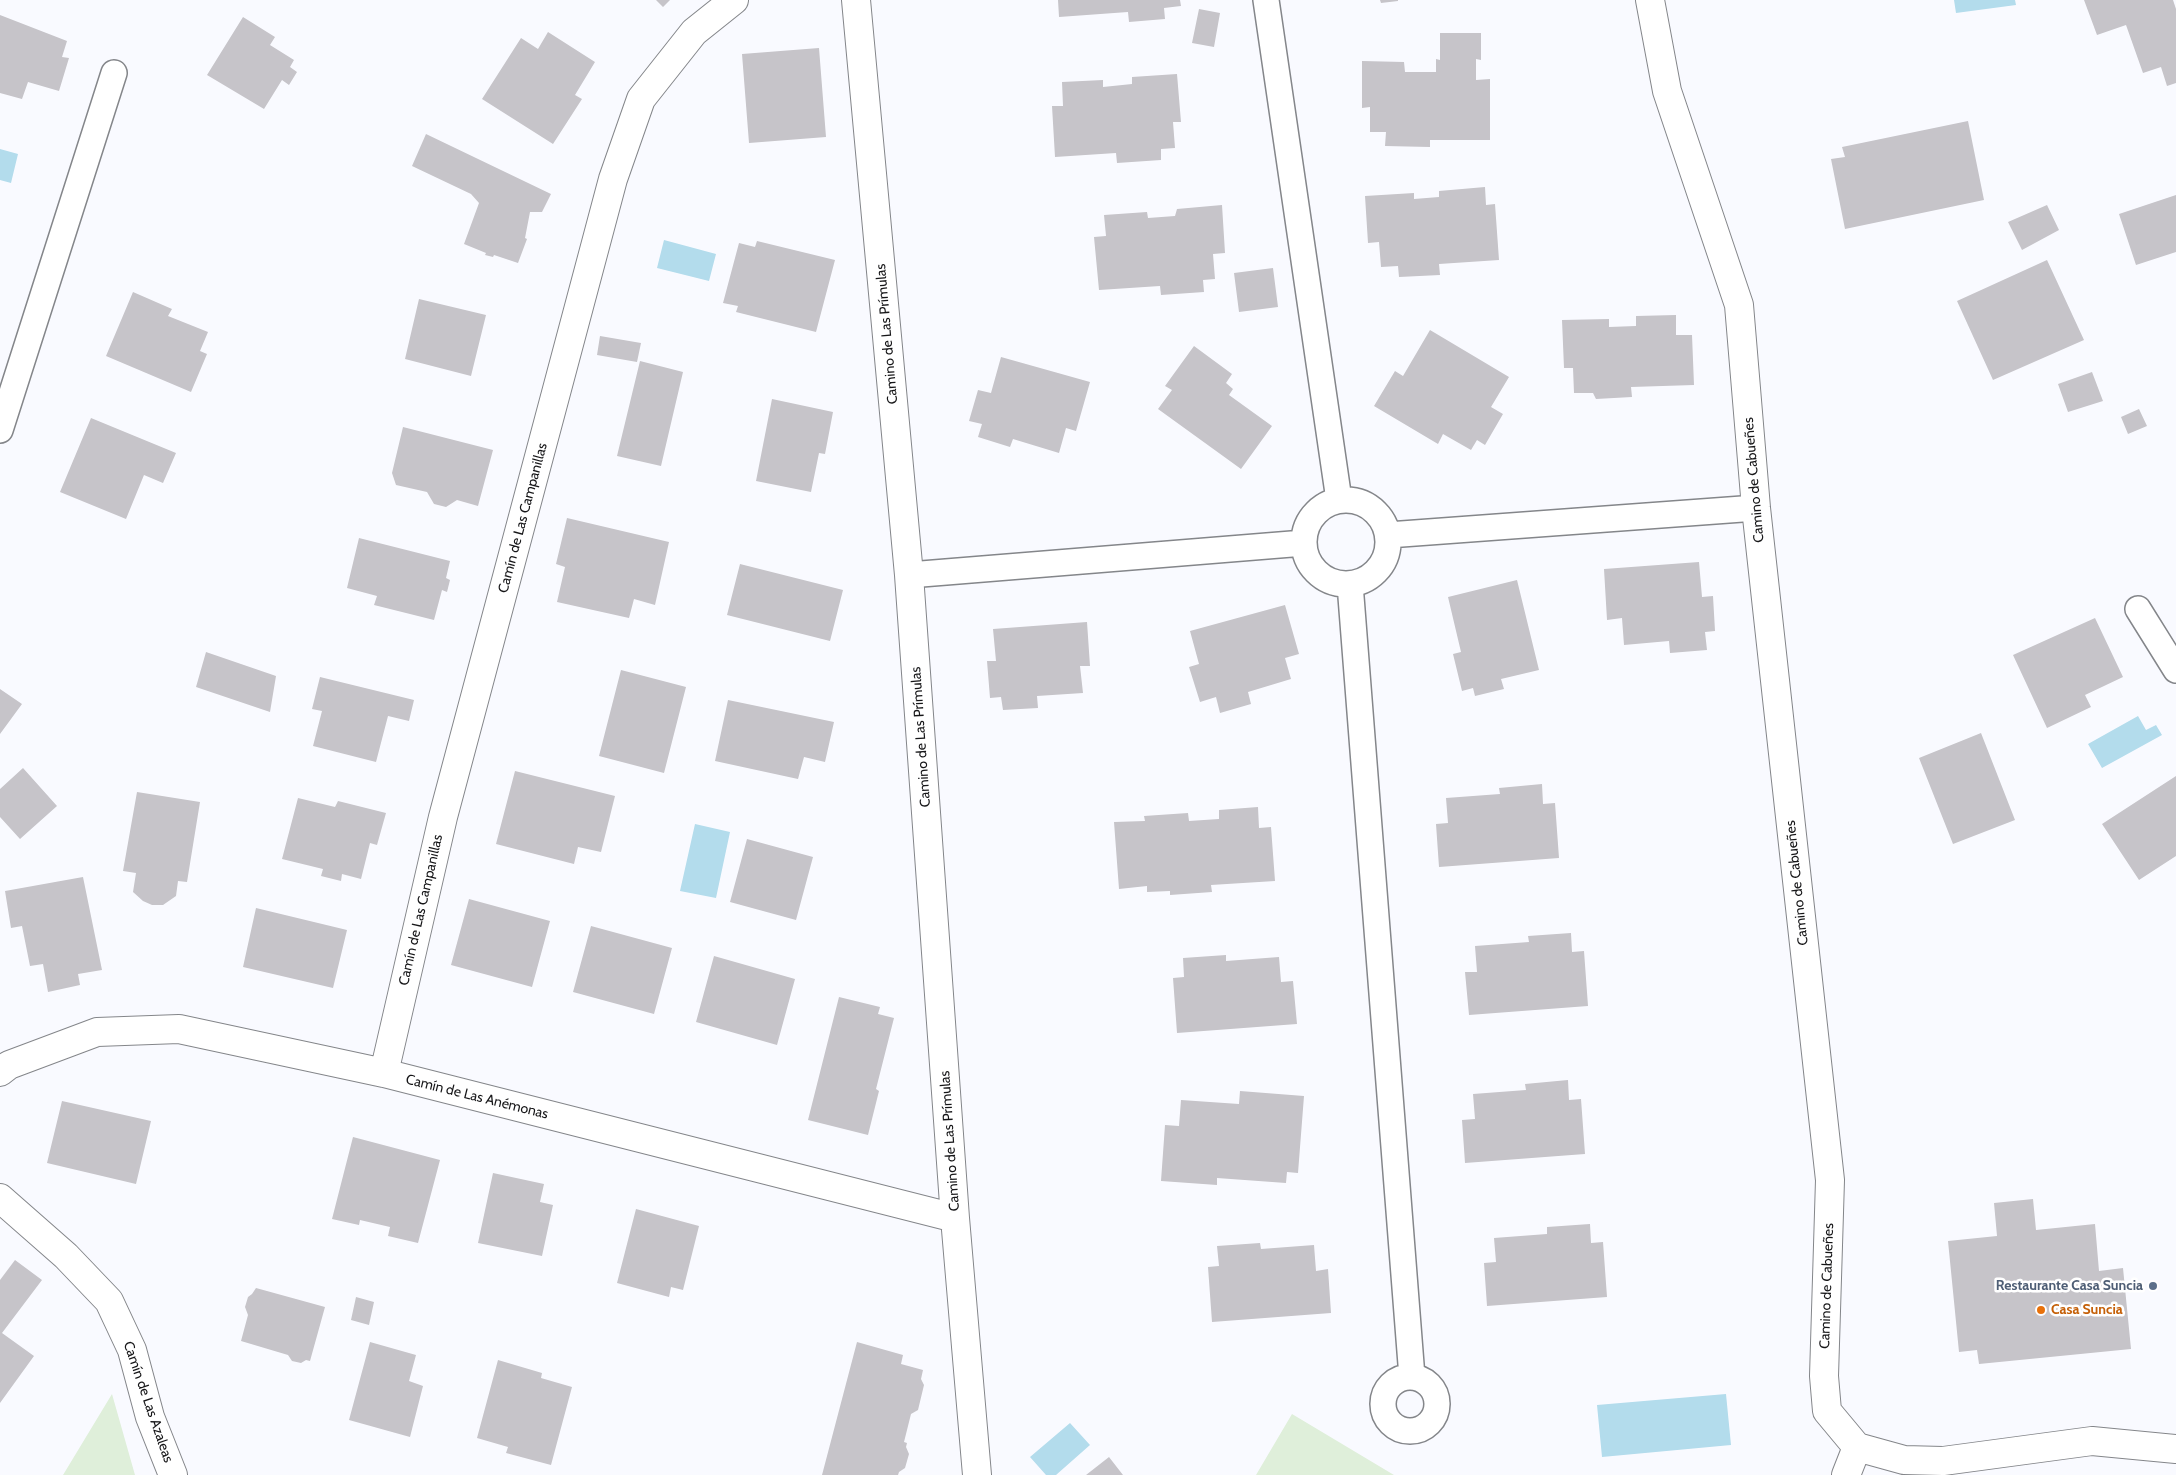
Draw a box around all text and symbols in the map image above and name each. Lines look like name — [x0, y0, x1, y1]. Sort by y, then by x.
street label: Camino de Las Prímulas — [872, 263, 902, 405]
street label: Camino de Cabueñes — [1740, 417, 1768, 543]
street label: Camín de Las Campanillas — [495, 441, 551, 595]
street label: Camino de Las Prímulas — [908, 666, 934, 808]
street label: Camino de Cabueñes — [1782, 820, 1812, 946]
street label: Camín de Las Campanillas — [395, 833, 447, 987]
street label: Camino de Las Prímulas — [937, 1070, 963, 1212]
street label: Camín de Las Anémonas — [404, 1071, 550, 1123]
street label: Camino de Cabueñes — [1816, 1223, 1838, 1349]
place label: Restaurante Casa Suncia — [1996, 1278, 2143, 1294]
marker: Restaurante Casa Suncia — [2147, 1280, 2159, 1292]
place label: Casa Suncia — [2051, 1302, 2123, 1318]
marker: Casa Suncia — [2035, 1304, 2047, 1316]
street label: Camín de Las Azaleas — [119, 1339, 177, 1465]

